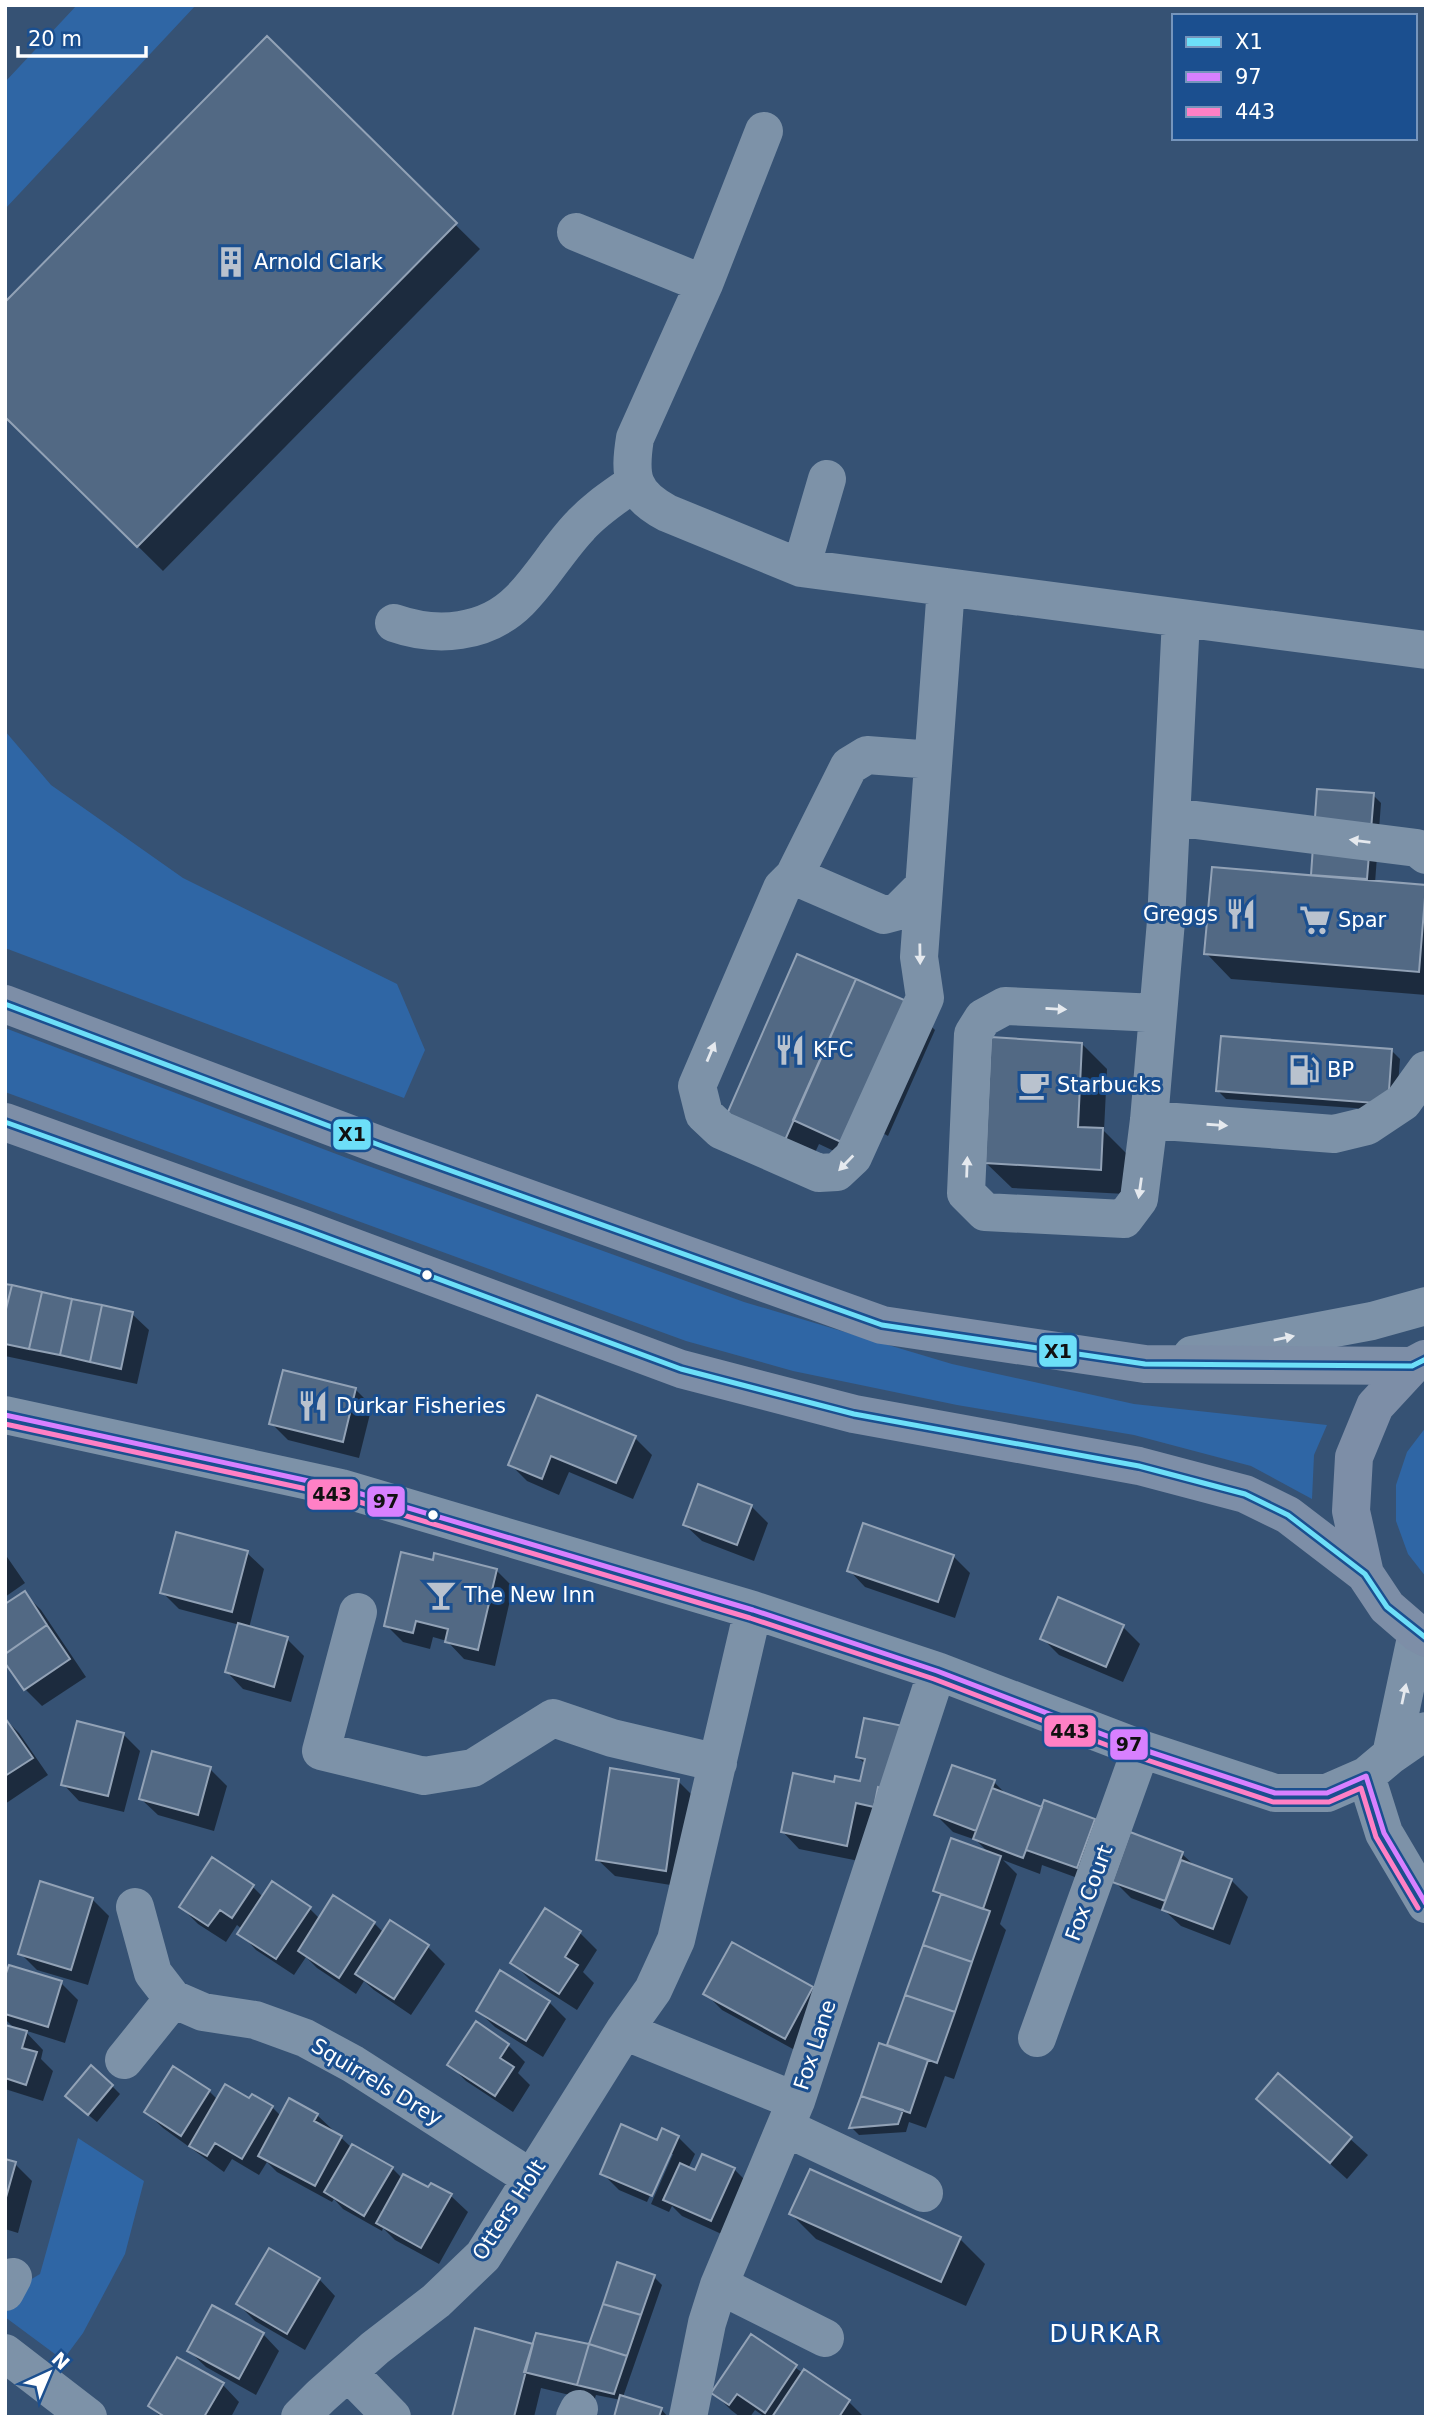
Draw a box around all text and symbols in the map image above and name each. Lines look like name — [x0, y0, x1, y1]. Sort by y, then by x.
scale bar — [18, 14, 145, 58]
legend — [1172, 14, 1417, 140]
text: 20 m — [28, 27, 82, 51]
text: X1 — [1235, 30, 1263, 54]
text: 97 — [1235, 65, 1262, 89]
text: 443 — [1235, 100, 1275, 124]
building icon: Arnold Clark — [214, 245, 248, 279]
place label: Arnold Clark — [254, 250, 384, 274]
one-way arrow — [1349, 835, 1371, 846]
restaurant icon: Greggs — [1224, 897, 1258, 931]
place label: Greggs — [1143, 902, 1218, 926]
supermarket icon: Spar — [1298, 903, 1332, 937]
place label: Spar — [1338, 908, 1387, 932]
one-way arrow — [914, 943, 926, 965]
one-way arrow — [1045, 1003, 1067, 1014]
restaurant icon: KFC — [773, 1033, 807, 1067]
place label: KFC — [813, 1038, 854, 1062]
one-way arrow — [705, 1042, 717, 1062]
fuel station icon: BP — [1287, 1053, 1321, 1087]
place label: BP — [1327, 1058, 1354, 1082]
cafe icon: Starbucks — [1017, 1068, 1051, 1102]
place label: Starbucks — [1057, 1073, 1161, 1097]
line badge: X1 — [332, 1118, 372, 1151]
one-way arrow — [1206, 1120, 1228, 1131]
text: X1 — [338, 1123, 366, 1145]
one-way arrow — [838, 1154, 854, 1172]
one-way arrow — [962, 1156, 973, 1178]
one-way arrow — [1134, 1177, 1145, 1199]
unlabelled marker — [420, 1268, 434, 1282]
one-way arrow — [1273, 1332, 1295, 1343]
line badge: X1 — [1038, 1334, 1078, 1368]
text: X1 — [1044, 1340, 1072, 1362]
restaurant icon: Durkar Fisheries — [296, 1389, 330, 1423]
place label: Durkar Fisheries — [336, 1394, 506, 1418]
line badge: 443 — [306, 1478, 359, 1511]
text: 443 — [312, 1483, 352, 1505]
line badge: 97 — [366, 1485, 406, 1518]
text: 97 — [373, 1490, 399, 1512]
unlabelled marker — [426, 1508, 440, 1522]
bar icon: The New Inn — [424, 1578, 458, 1612]
place label: The New Inn — [463, 1583, 595, 1607]
one-way arrow — [1398, 1683, 1409, 1705]
line badge: 443 — [1043, 1714, 1097, 1748]
text: 443 — [1050, 1720, 1090, 1742]
line badge: 97 — [1109, 1728, 1149, 1761]
text: 97 — [1116, 1733, 1142, 1755]
street label: Fox Court — [1061, 1842, 1117, 1944]
street label: Fox Lane — [789, 1997, 841, 2093]
street label: Squirrels Drey — [307, 2034, 447, 2130]
street label: Otters Holt — [468, 2155, 550, 2265]
district label: DURKAR — [1049, 2320, 1163, 2348]
north arrow — [14, 2338, 84, 2408]
text: N — [47, 2347, 74, 2374]

